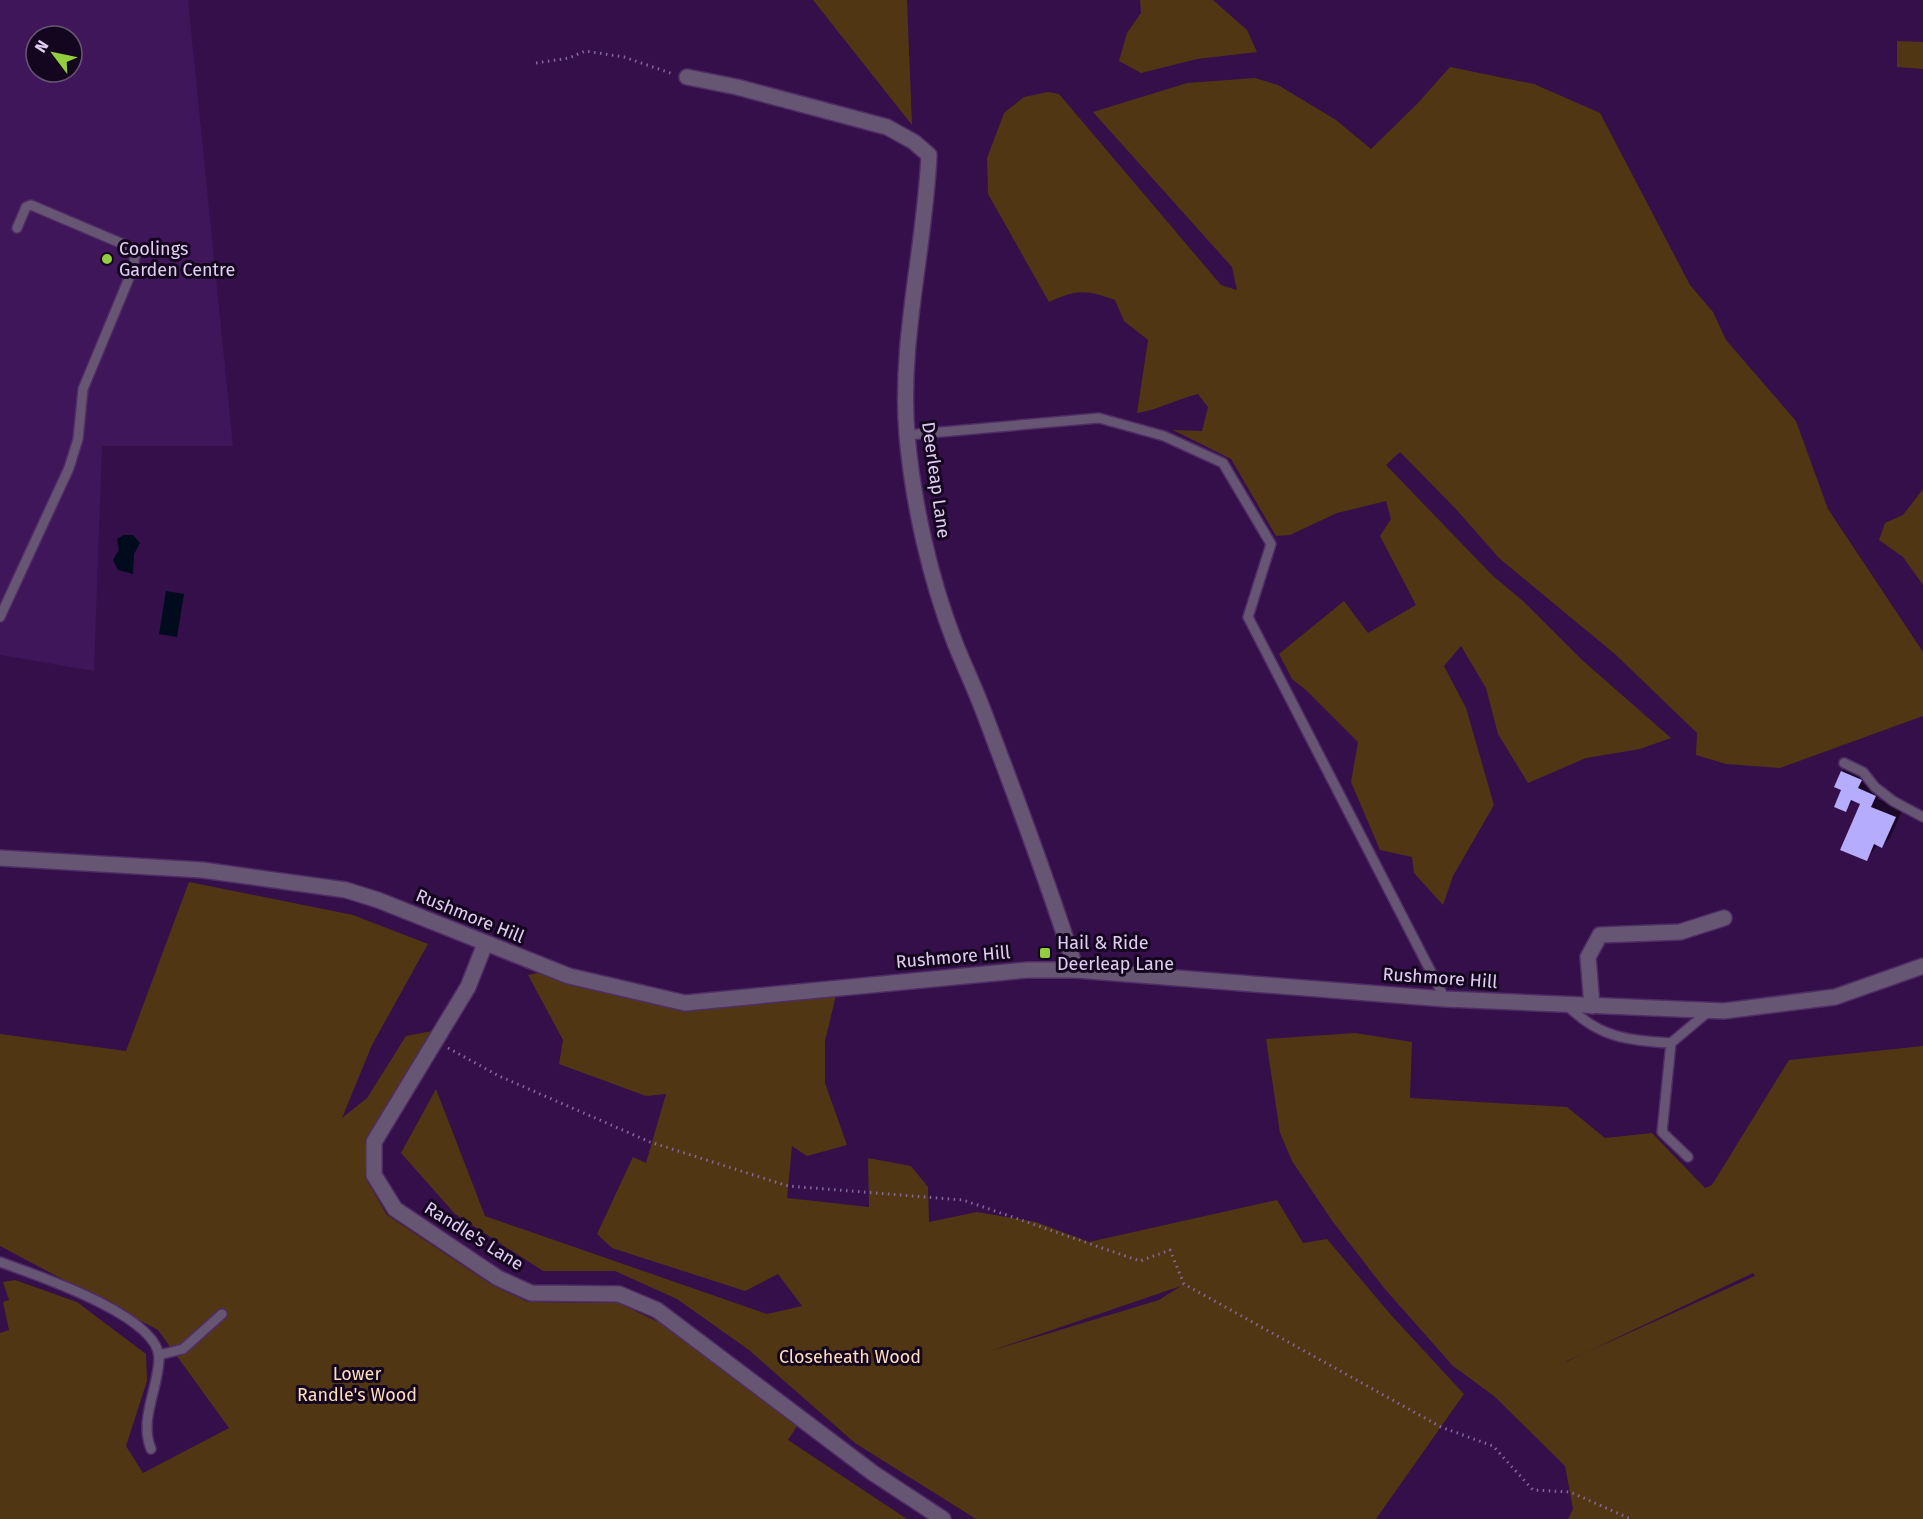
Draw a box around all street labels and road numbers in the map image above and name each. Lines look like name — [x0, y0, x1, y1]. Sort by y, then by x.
street label: Deerleap Lane — [917, 420, 955, 540]
street label: Rushmore Hill — [413, 884, 527, 948]
street label: Rushmore Hill — [895, 941, 1011, 973]
street label: Rushmore Hill — [1382, 963, 1498, 993]
street label: Randle's Lane — [420, 1197, 528, 1275]

